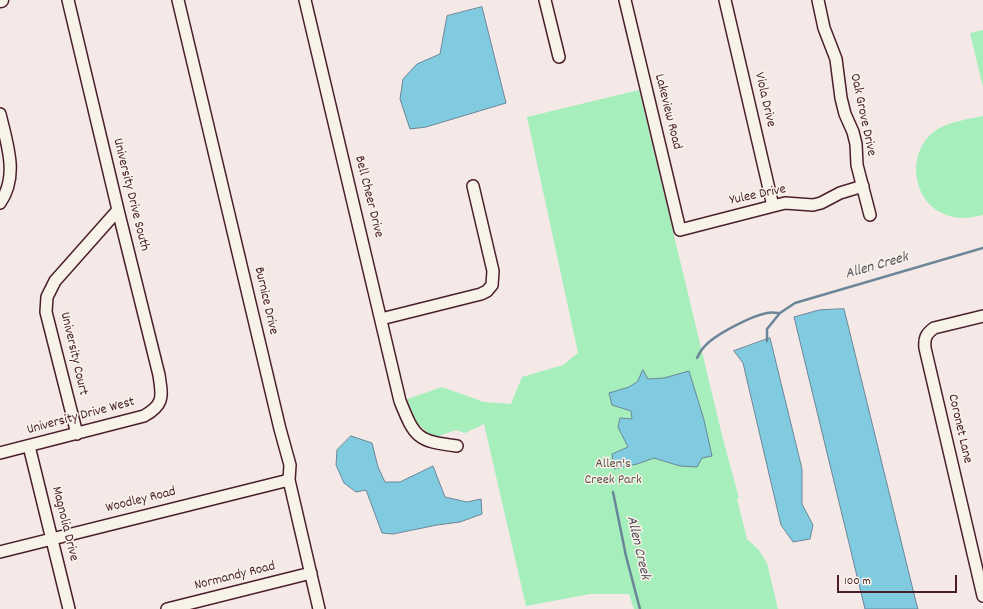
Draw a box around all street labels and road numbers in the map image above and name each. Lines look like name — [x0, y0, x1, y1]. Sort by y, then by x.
street label: Viola Drive — [750, 71, 778, 129]
street label: Oak Grove Drive — [845, 72, 879, 158]
street label: Lakeview Road — [650, 73, 684, 151]
street label: University Drive South — [108, 137, 152, 253]
street label: Bell Cheer Drive — [350, 154, 386, 240]
street label: Yulee Drive — [728, 182, 788, 210]
street label: Burnice Drive — [249, 266, 281, 336]
street label: University Court — [55, 311, 91, 397]
street label: Coronet Lane — [943, 393, 975, 465]
street label: University Drive West — [25, 395, 137, 439]
street label: Woodley Road — [104, 484, 178, 518]
street label: Magnolia Drive — [47, 485, 81, 563]
street label: Normandy Road — [193, 559, 277, 595]

